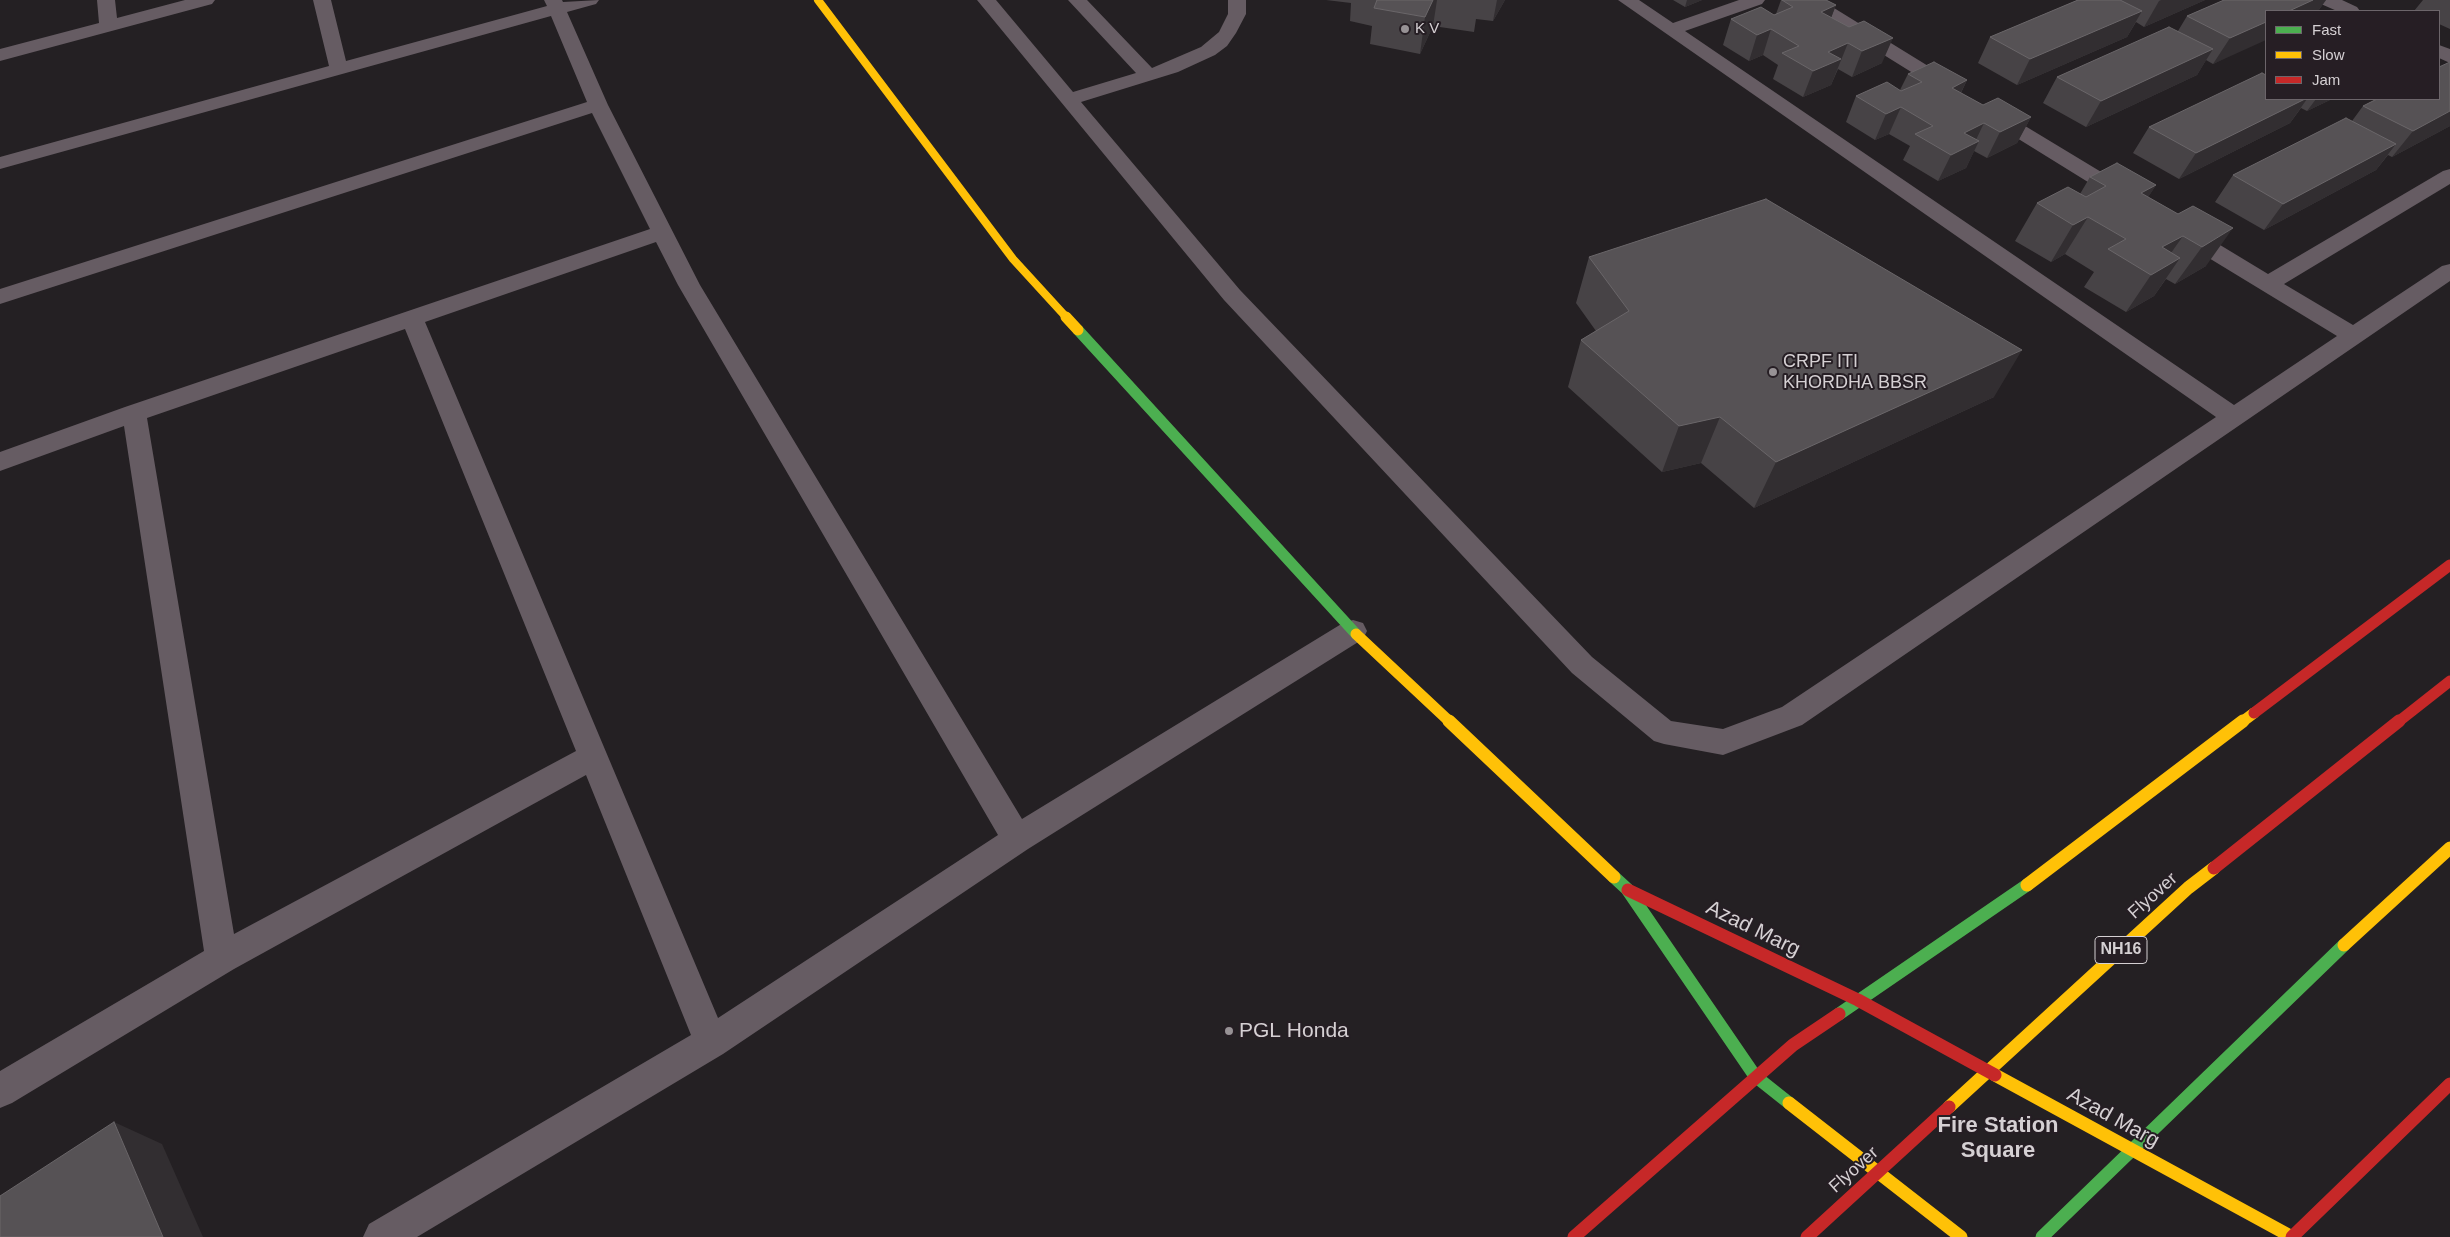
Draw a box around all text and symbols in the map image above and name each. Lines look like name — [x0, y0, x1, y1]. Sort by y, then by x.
legend — [2265, 10, 2440, 100]
place label: K V — [1415, 20, 1439, 38]
text: Fast — [2312, 21, 2341, 38]
marker: K V — [1399, 23, 1411, 35]
text: Slow — [2312, 46, 2345, 63]
text: Jam — [2312, 71, 2340, 88]
place label: CRPF ITI KHORDHA BBSR — [1783, 351, 1927, 394]
marker: CRPF ITI KHORDHA BBSR — [1767, 366, 1779, 378]
street label: Flyover — [2124, 868, 2182, 924]
street label: Azad Marg — [1702, 895, 1804, 963]
road number: NH16 — [2095, 936, 2147, 964]
place label: PGL Honda — [1239, 1018, 1349, 1044]
marker: PGL Honda — [1223, 1025, 1235, 1037]
street label: Azad Marg — [2062, 1082, 2164, 1154]
district label: Fire Station Square — [1937, 1113, 2059, 1164]
street label: Flyover — [1825, 1142, 1883, 1198]

